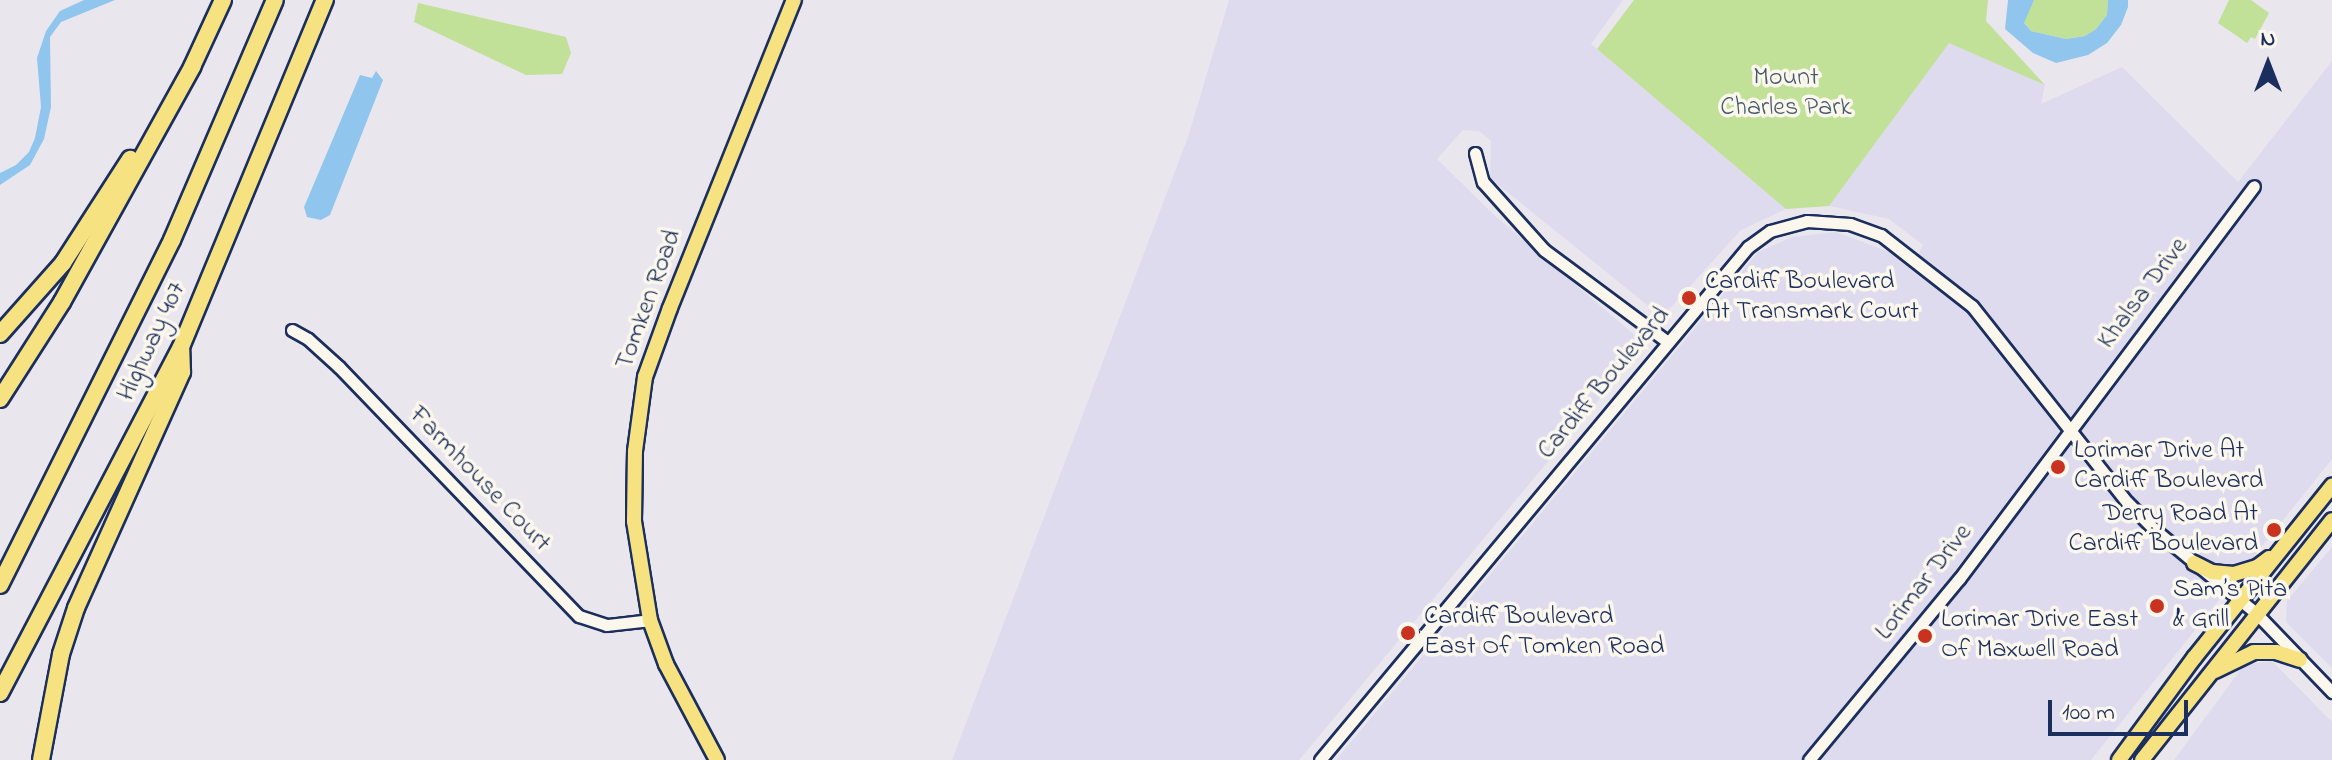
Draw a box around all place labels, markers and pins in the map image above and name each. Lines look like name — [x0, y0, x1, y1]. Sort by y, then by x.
place label: Cardiff Boulevard At Transmark Court — [1705, 267, 1919, 328]
marker: Cardiff Boulevard At Transmark Court — [1680, 289, 1698, 307]
place label: Lorimar Drive At Cardiff Boulevard — [2074, 436, 2263, 498]
marker: Lorimar Drive At Cardiff Boulevard — [2049, 458, 2067, 476]
place label: Derry Road At Cardiff Boulevard — [2069, 499, 2258, 560]
marker: Derry Road At Cardiff Boulevard — [2265, 521, 2283, 539]
place label: Sam’s Pita & Grill — [2173, 575, 2287, 636]
marker: Sam’s Pita & Grill — [2148, 597, 2166, 615]
place label: Cardiff Boulevard East Of Tomken Road — [1424, 602, 1664, 664]
place label: Lorimar Drive East Of Maxwell Road — [1941, 605, 2138, 666]
marker: Cardiff Boulevard East Of Tomken Road — [1399, 624, 1417, 642]
marker: Lorimar Drive East Of Maxwell Road — [1916, 627, 1934, 645]

